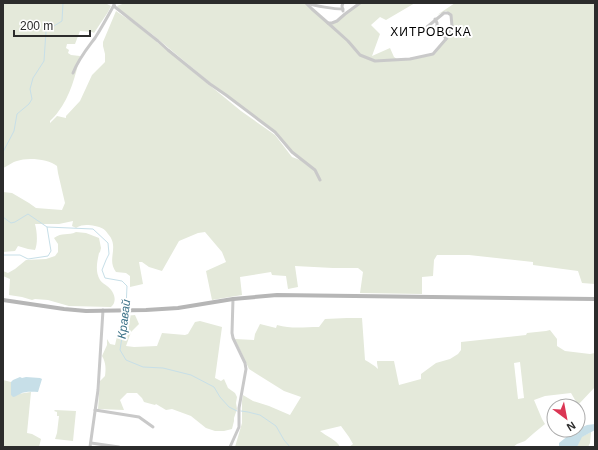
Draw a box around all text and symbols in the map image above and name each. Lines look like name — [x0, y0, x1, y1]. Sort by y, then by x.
scale bar — [14, 12, 90, 38]
text: 200 m — [20, 19, 53, 33]
district label: ХИТРОВСКА — [390, 25, 472, 39]
water label: Кравай — [115, 298, 133, 340]
north arrow — [546, 398, 586, 438]
text: N — [565, 419, 578, 434]

